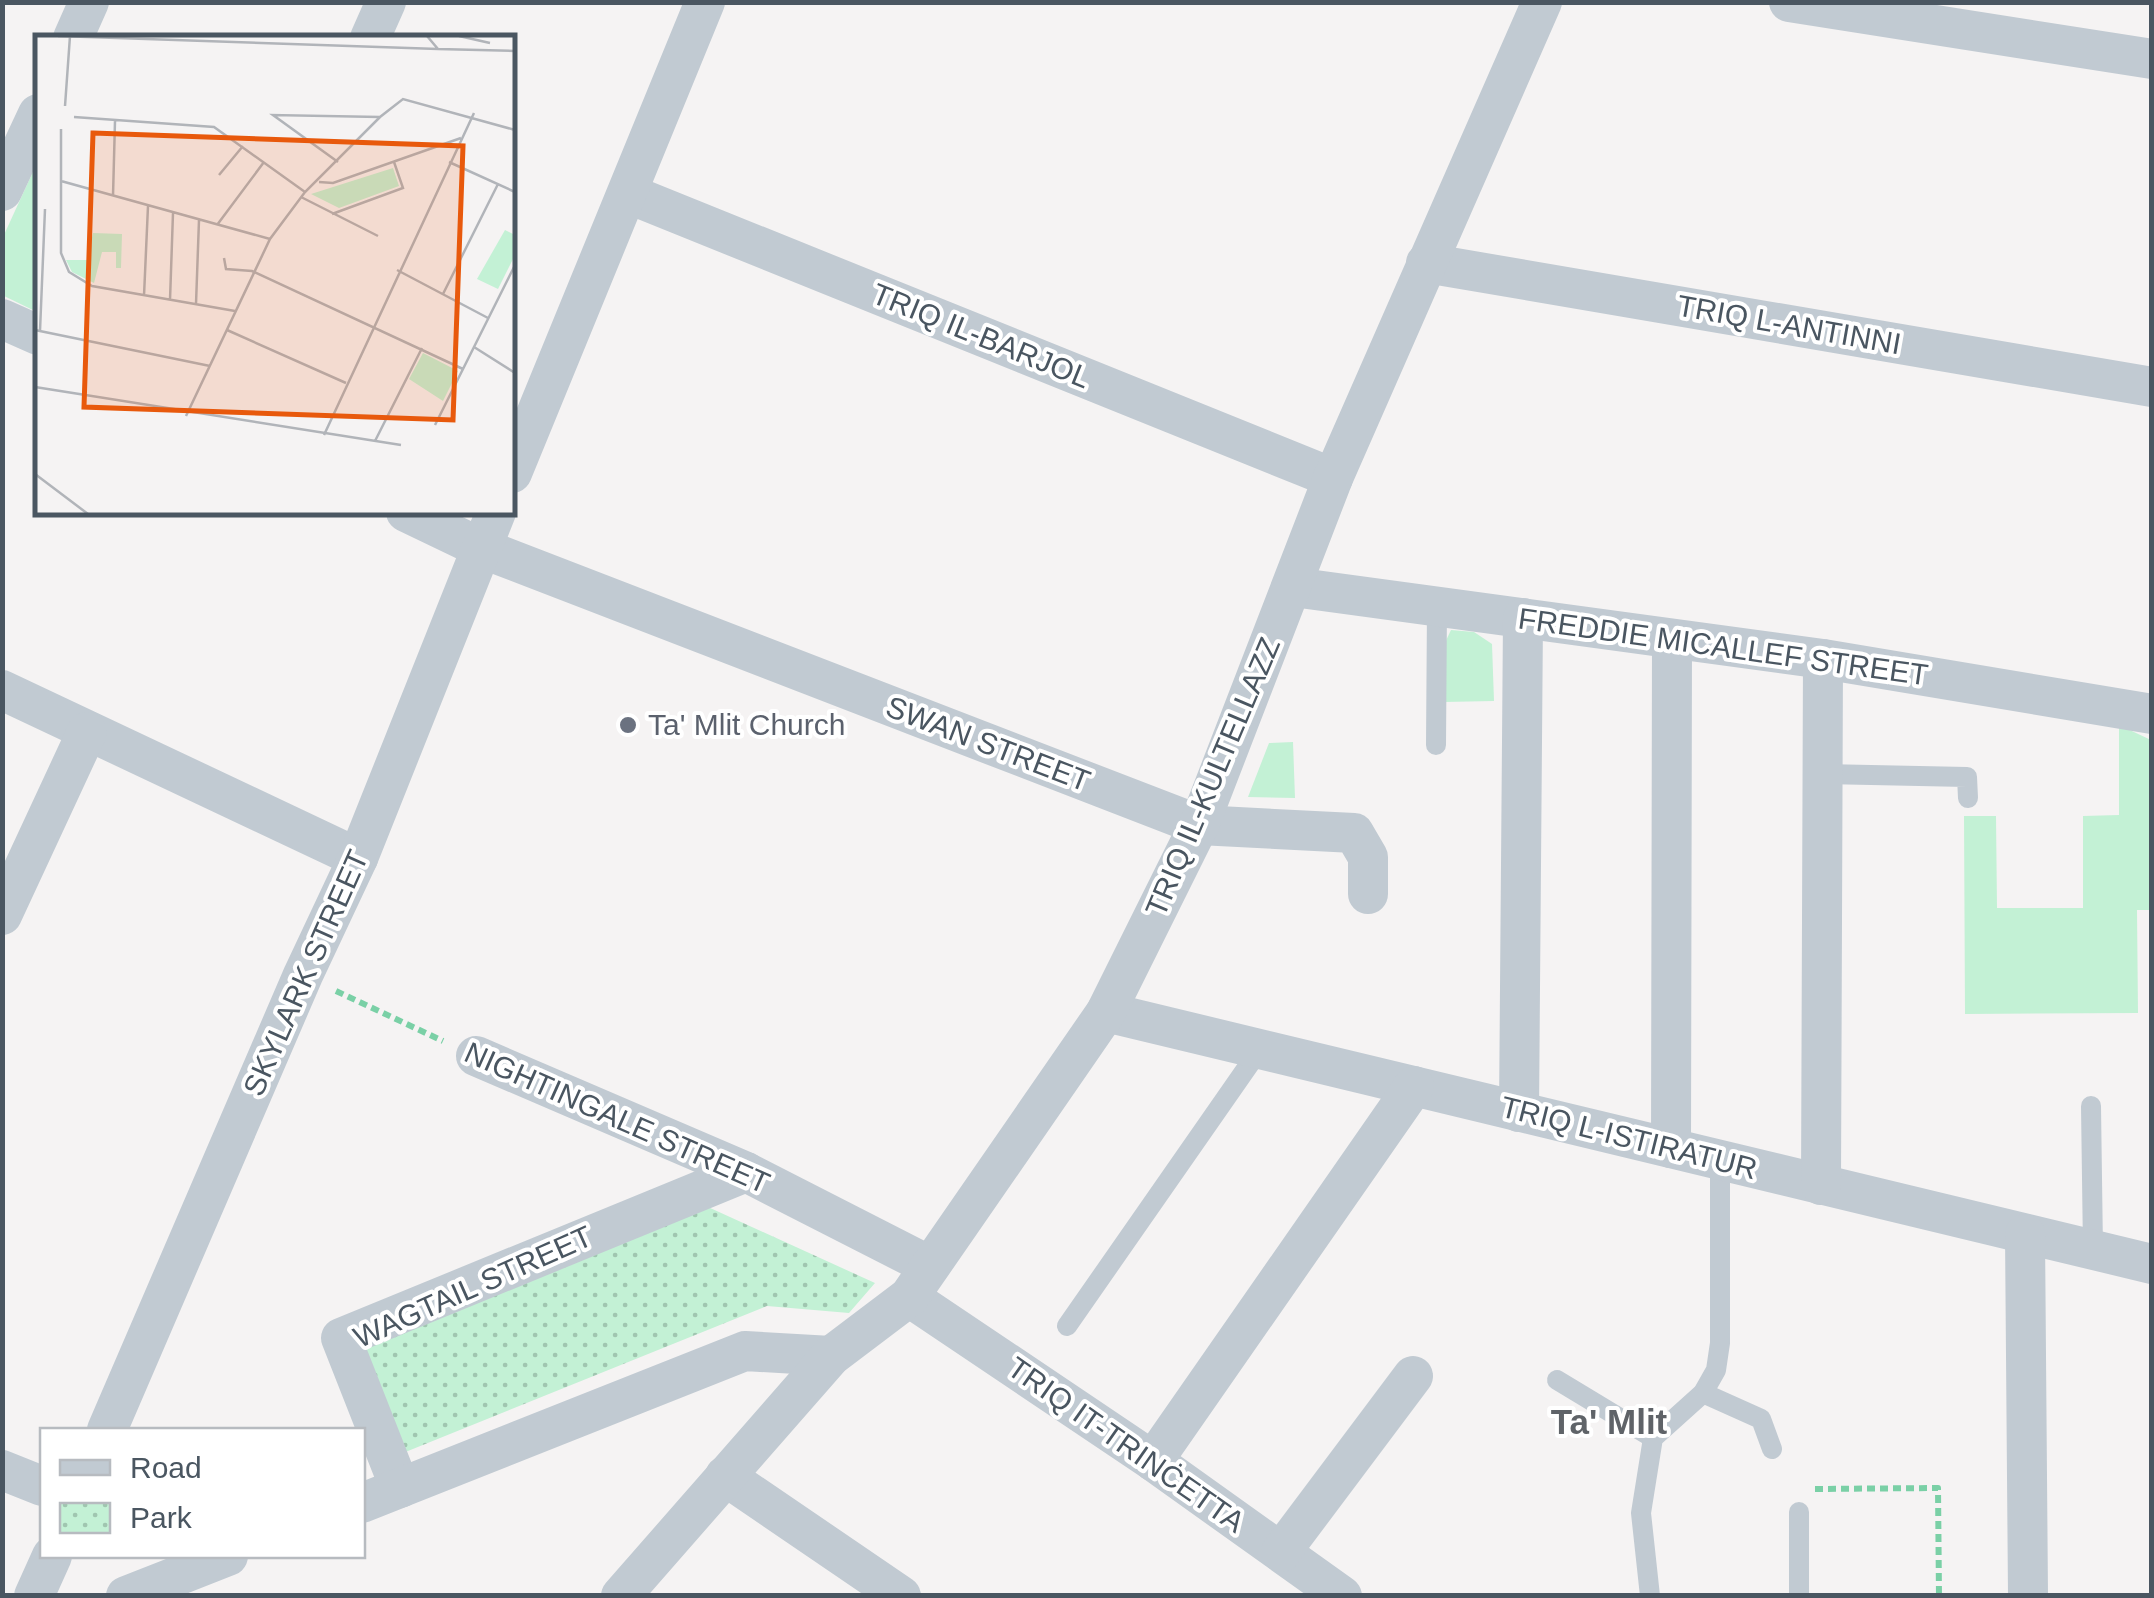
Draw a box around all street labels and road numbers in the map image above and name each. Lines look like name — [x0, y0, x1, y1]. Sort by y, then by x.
street label: TRIQ IL-BARJOL — [868, 277, 1095, 394]
street label: TRIQ L-ANTINNI — [1675, 289, 1904, 360]
street label: FREDDIE MICALLEF STREET — [1516, 601, 1930, 692]
street label: TRIQ IL-KULTELLAZZ — [1139, 633, 1286, 921]
street label: SWAN STREET — [882, 690, 1095, 798]
street label: SKYLARK STREET — [237, 845, 375, 1101]
street label: NIGHTINGALE STREET — [460, 1035, 775, 1200]
street label: TRIQ L-ISTIRATUR — [1498, 1090, 1761, 1185]
street label: WAGTAIL STREET — [349, 1219, 597, 1354]
street label: TRIQ IT-TRINĊETTA — [1002, 1350, 1251, 1539]

